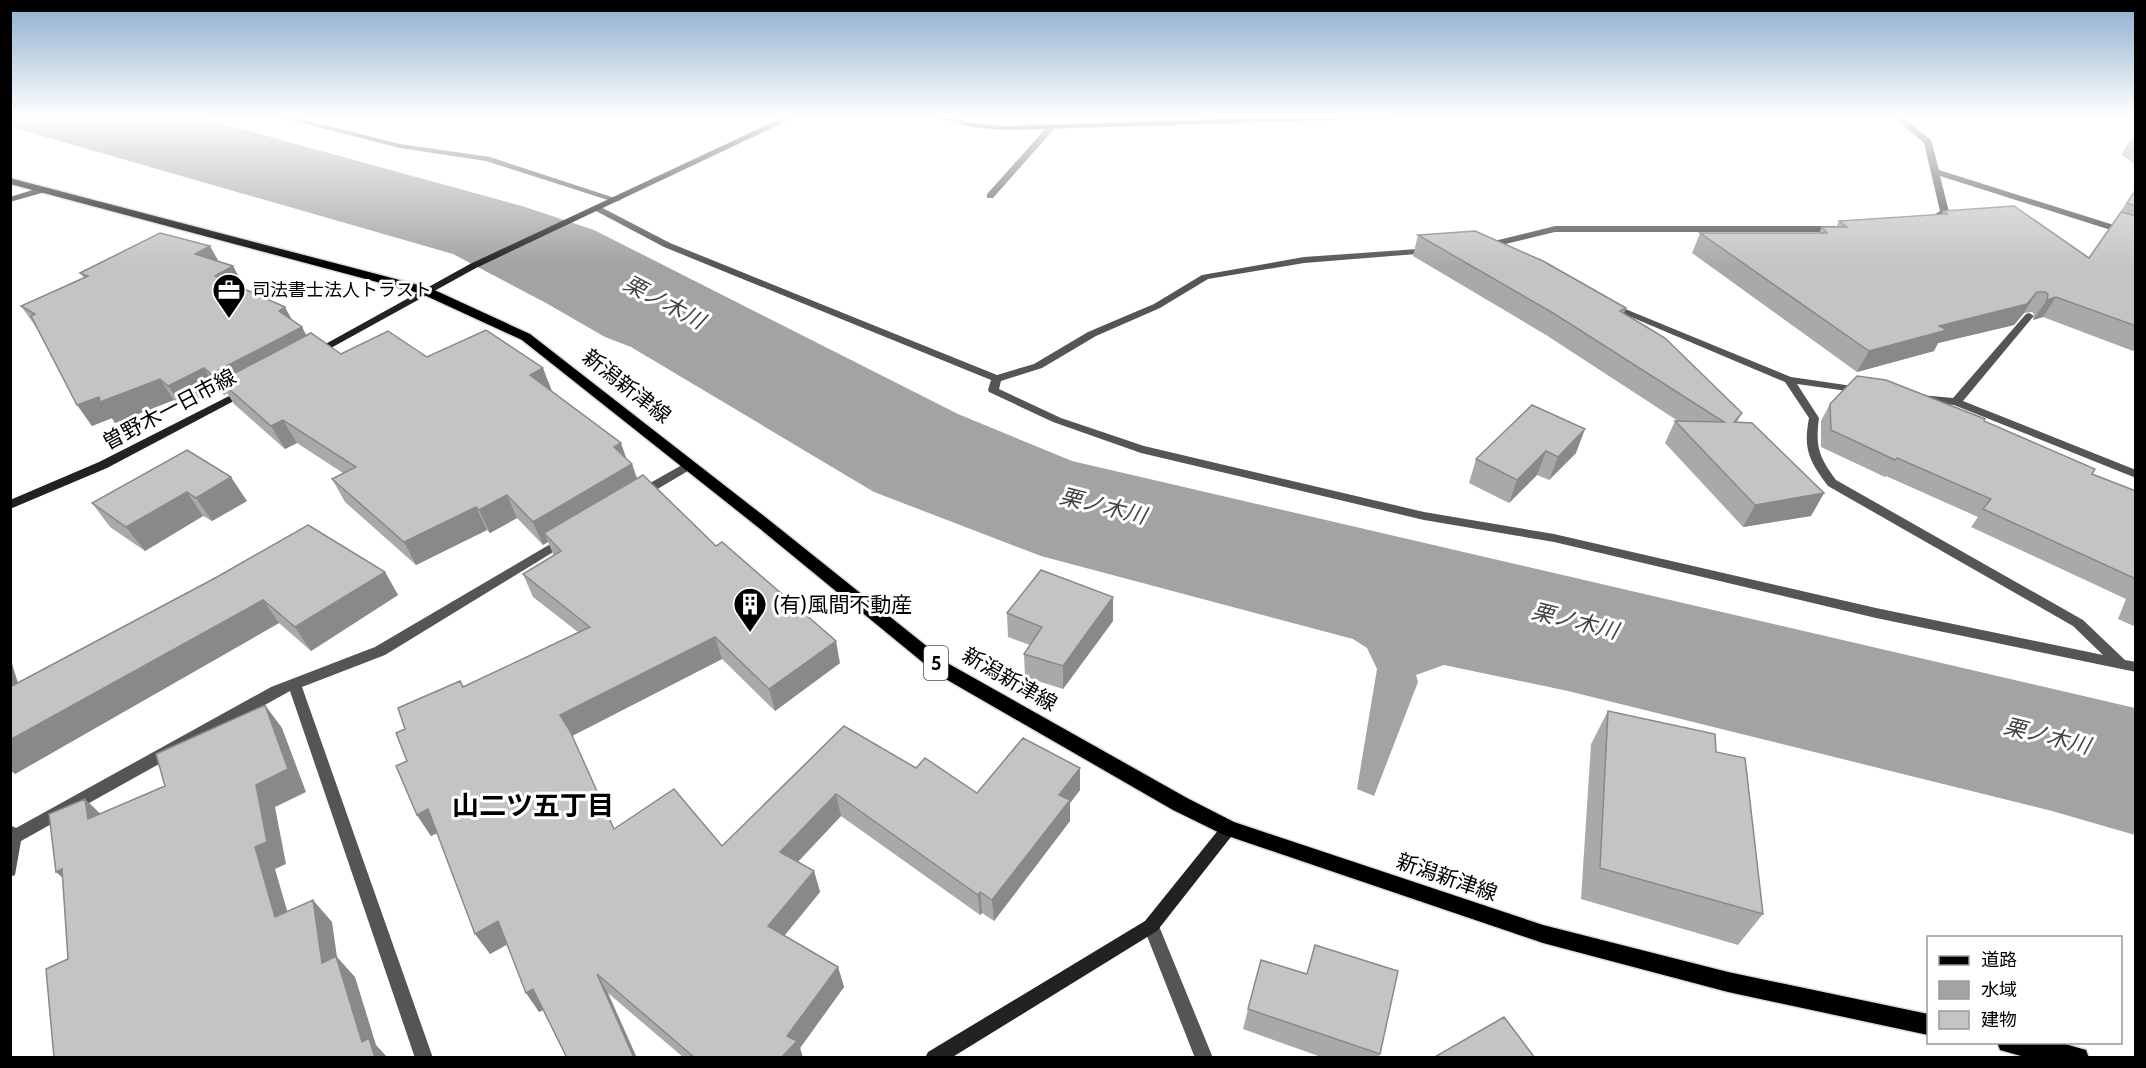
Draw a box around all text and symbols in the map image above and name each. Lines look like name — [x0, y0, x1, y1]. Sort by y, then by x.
water label: 栗ノ木川 — [619, 269, 711, 336]
office icon: 司法書士法人トラスト — [211, 272, 247, 319]
place label: 司法書士法人トラスト — [252, 279, 432, 301]
street label: 新潟新津線 — [578, 344, 676, 428]
street label: 曽野木一日市線 — [98, 363, 240, 455]
water label: 栗ノ木川 — [1057, 482, 1151, 530]
building icon: (有)風間不動産 — [732, 586, 768, 633]
place label: (有)風間不動産 — [773, 592, 912, 617]
water label: 栗ノ木川 — [1529, 597, 1623, 645]
street label: 新潟新津線 — [958, 642, 1062, 716]
road number: 5 — [924, 646, 948, 680]
water label: 栗ノ木川 — [2001, 712, 2095, 760]
district label: 山二ツ五丁目 — [452, 789, 614, 822]
street label: 新潟新津線 — [1393, 848, 1501, 906]
legend — [1927, 936, 2122, 1044]
text: 道路 — [1981, 949, 2017, 971]
text: 水域 — [1981, 979, 2017, 1001]
text: 建物 — [1981, 1009, 2017, 1031]

